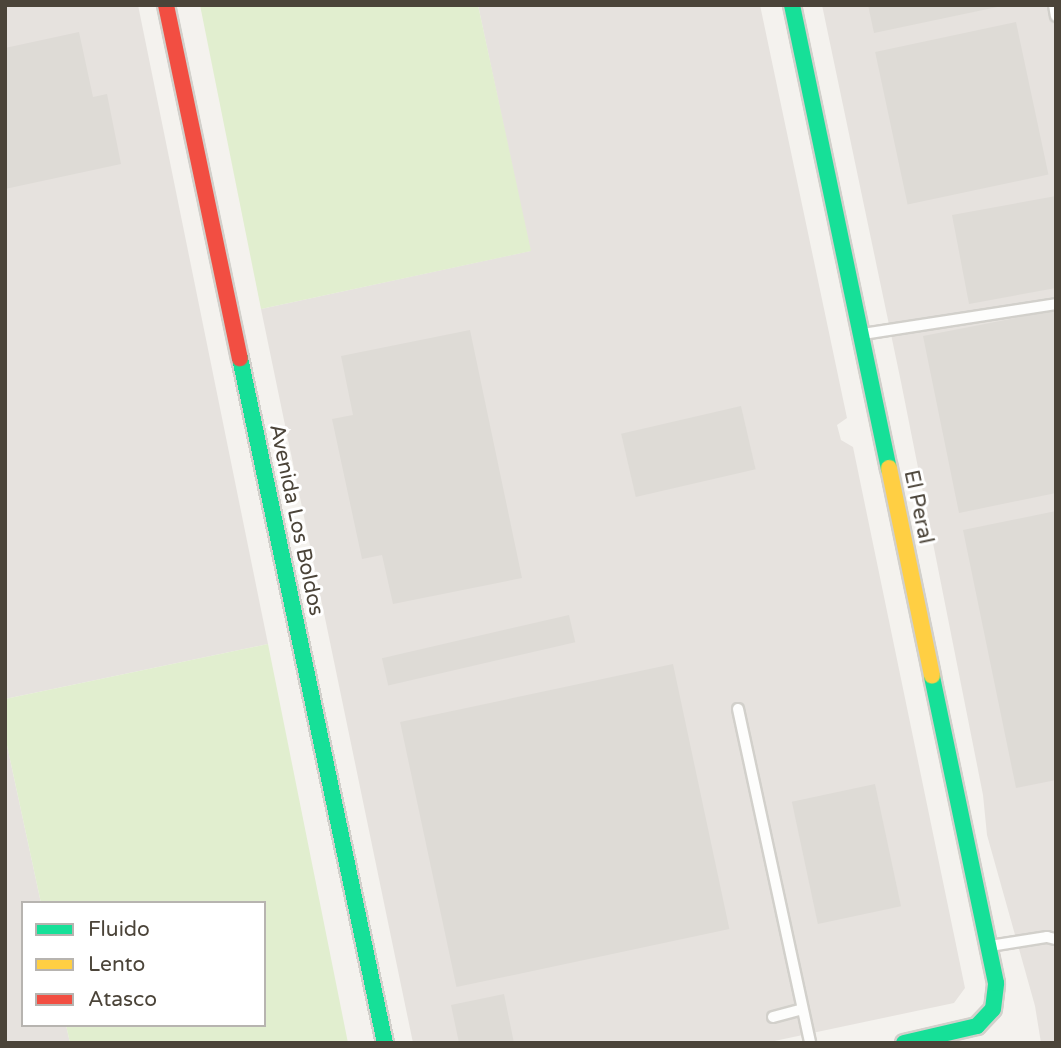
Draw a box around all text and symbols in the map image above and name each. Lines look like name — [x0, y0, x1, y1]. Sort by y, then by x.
street label: Avenida Los Boldos — [263, 422, 329, 618]
street label: El Peral — [898, 468, 938, 546]
legend — [21, 901, 266, 1027]
text: Fluido — [88, 917, 150, 942]
text: Lento — [88, 952, 145, 977]
text: Atasco — [88, 987, 157, 1012]

